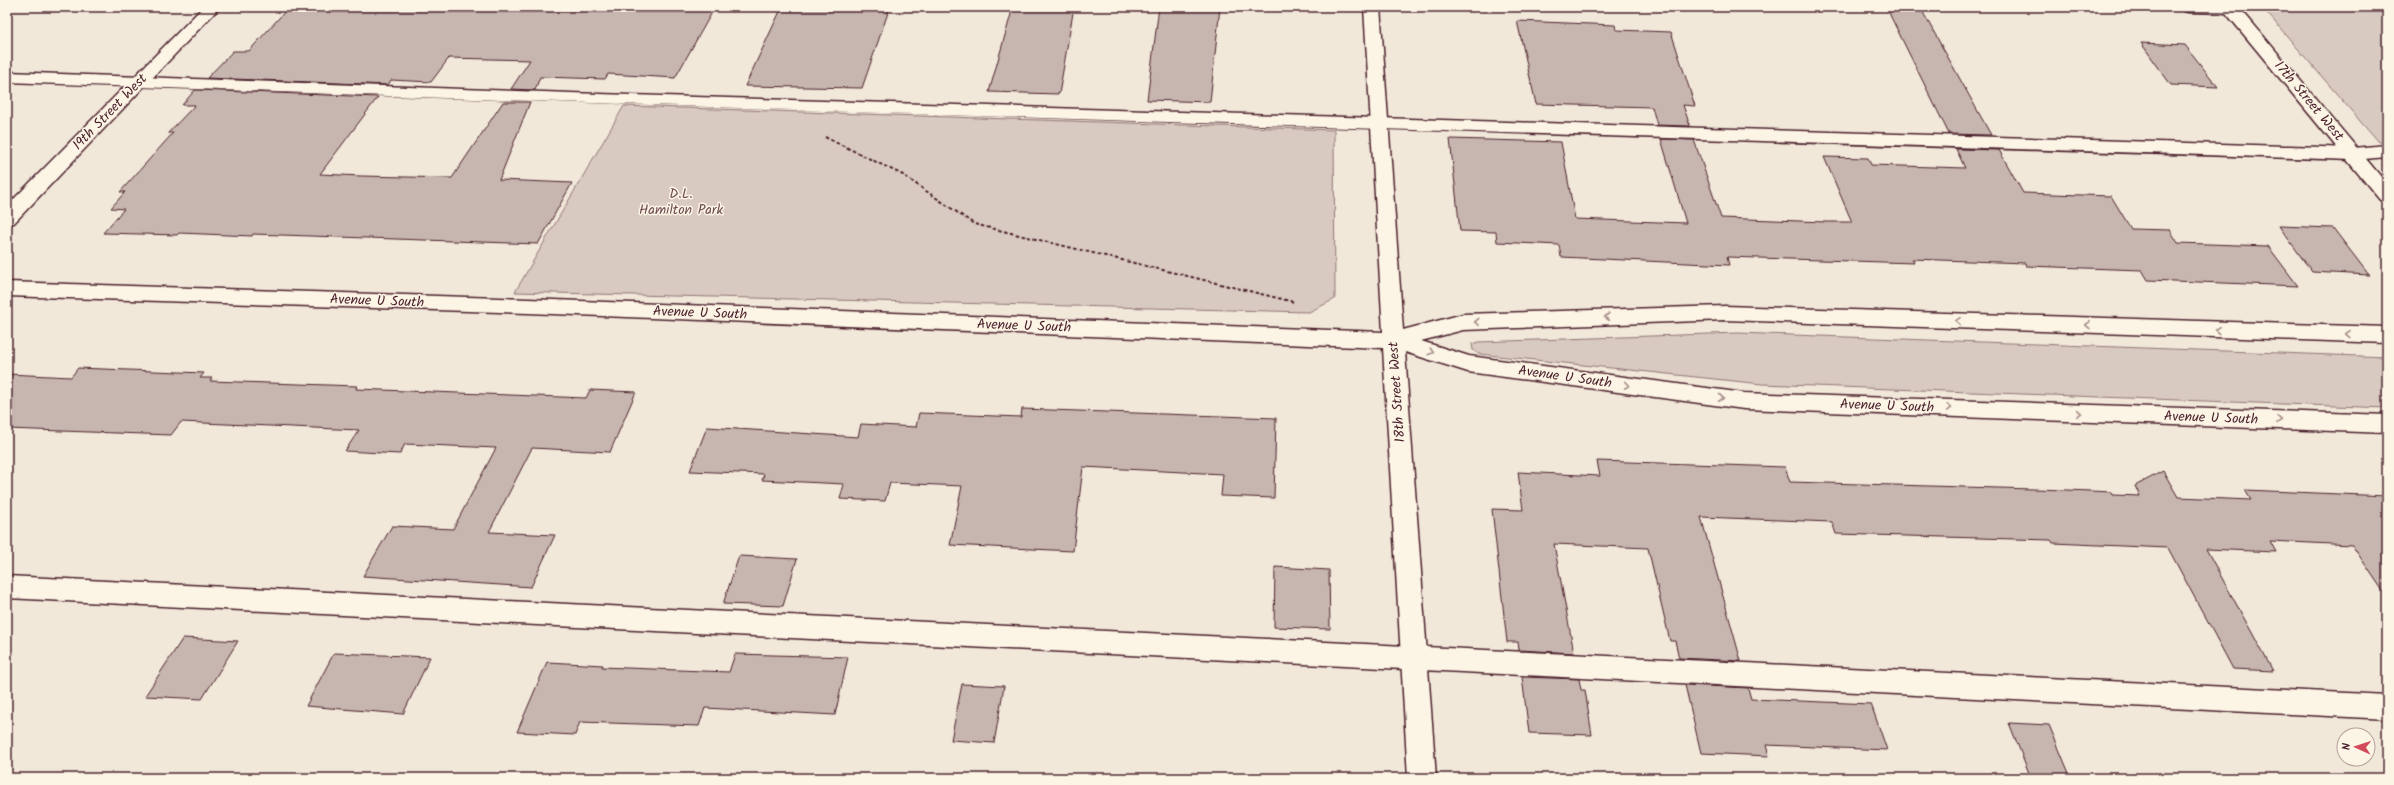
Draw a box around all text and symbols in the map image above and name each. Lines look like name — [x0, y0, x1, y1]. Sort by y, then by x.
street label: 17th Street West — [2269, 56, 2350, 146]
street label: 19th Street West — [68, 68, 153, 155]
park label: D.L. Hamilton Park — [639, 183, 723, 221]
street label: Avenue U South — [330, 288, 424, 314]
street label: Avenue U South — [653, 300, 747, 326]
street label: Avenue U South — [977, 313, 1071, 339]
one-way arrow — [1604, 313, 1610, 322]
one-way arrow — [1955, 317, 1961, 325]
one-way arrow — [1474, 318, 1480, 326]
one-way arrow — [2085, 321, 2091, 330]
one-way arrow — [2215, 325, 2221, 334]
one-way arrow — [2345, 330, 2351, 338]
street label: 18th Street West — [1382, 340, 1411, 443]
one-way arrow — [1427, 347, 1434, 356]
street label: Avenue U South — [1517, 360, 1613, 394]
one-way arrow — [1624, 380, 1630, 389]
one-way arrow — [1718, 393, 1724, 402]
street label: Avenue U South — [1840, 393, 1934, 419]
one-way arrow — [1946, 404, 1952, 412]
street label: Avenue U South — [2164, 405, 2258, 431]
one-way arrow — [2076, 409, 2082, 417]
one-way arrow — [2276, 416, 2282, 424]
north arrow — [2336, 727, 2376, 767]
text: N — [2338, 743, 2356, 750]

